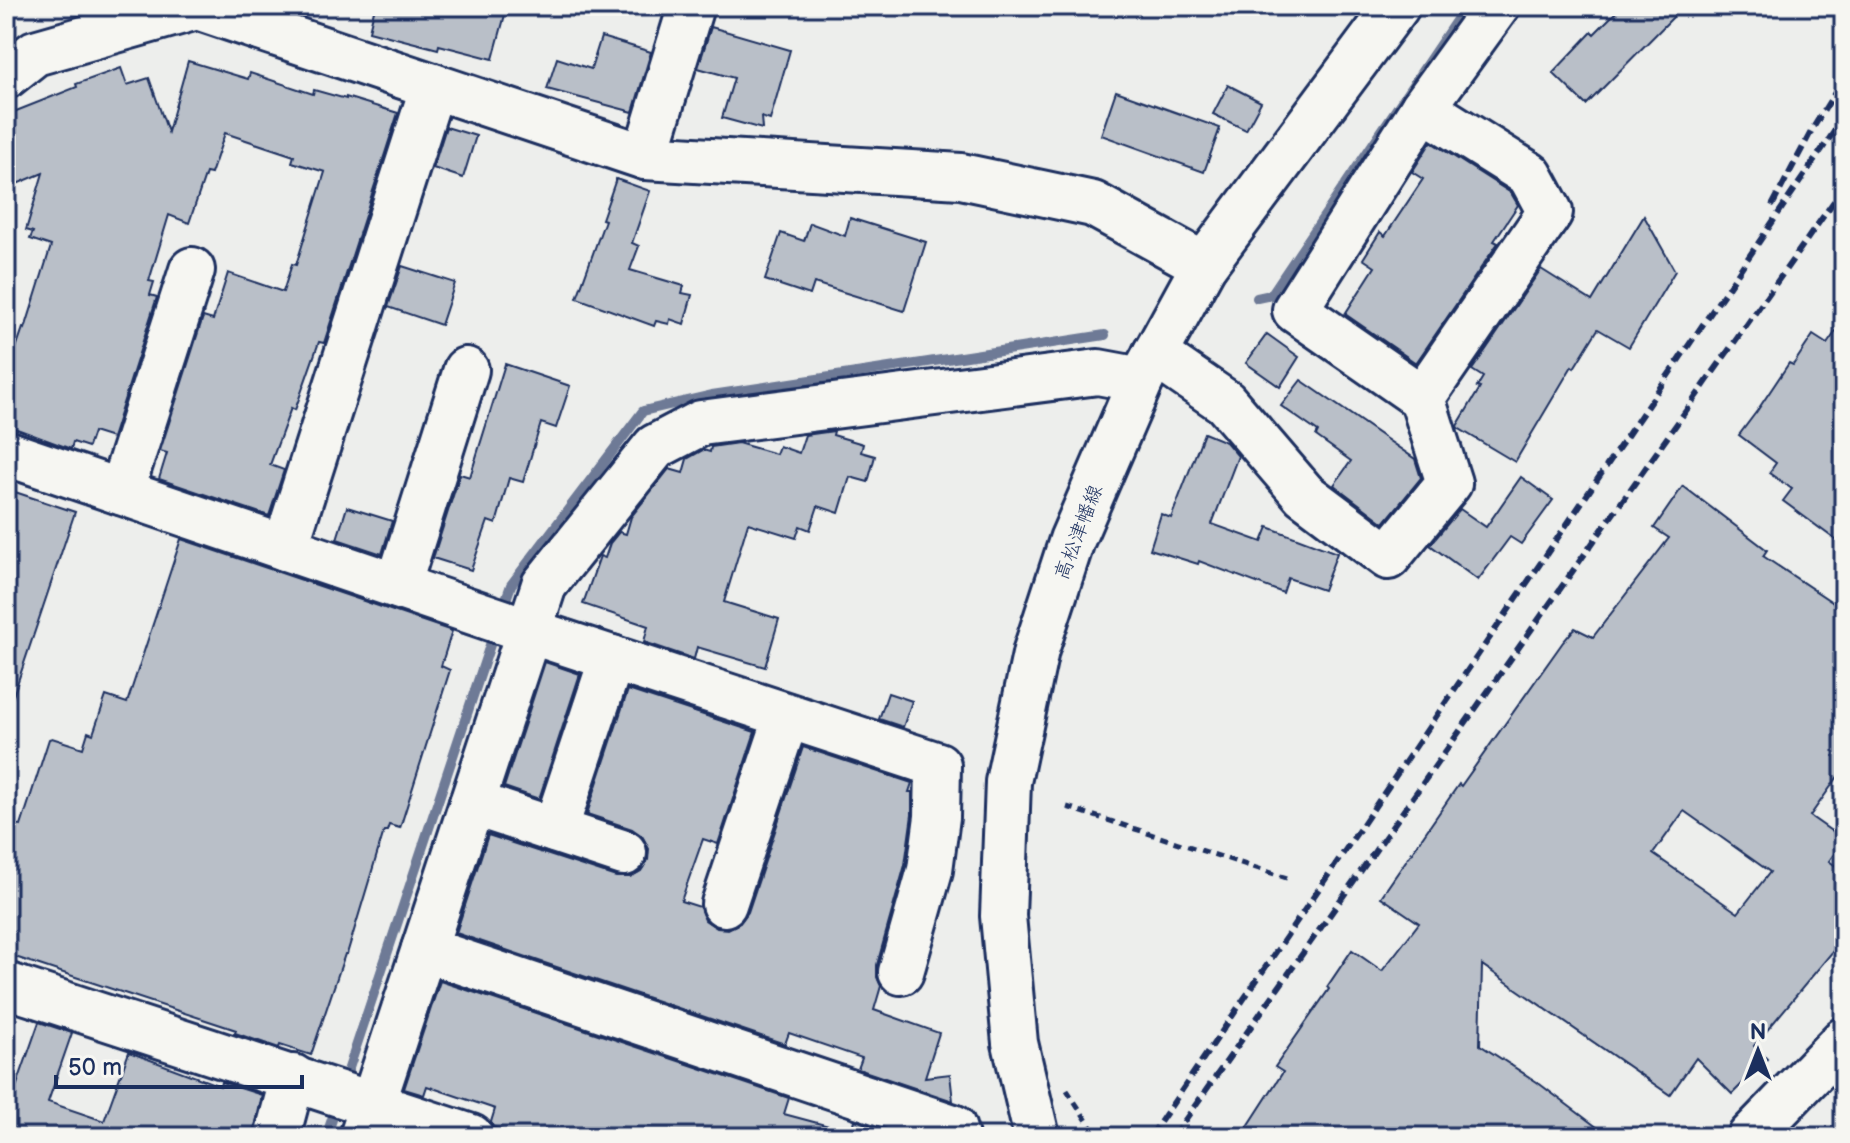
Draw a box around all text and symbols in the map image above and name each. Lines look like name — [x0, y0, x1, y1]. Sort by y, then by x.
street label: 高松津幡線 — [1050, 481, 1108, 583]
north arrow — [1718, 1011, 1798, 1091]
text: N — [1750, 1019, 1766, 1046]
scale bar — [56, 1039, 302, 1089]
text: 50 m — [68, 1053, 122, 1082]

